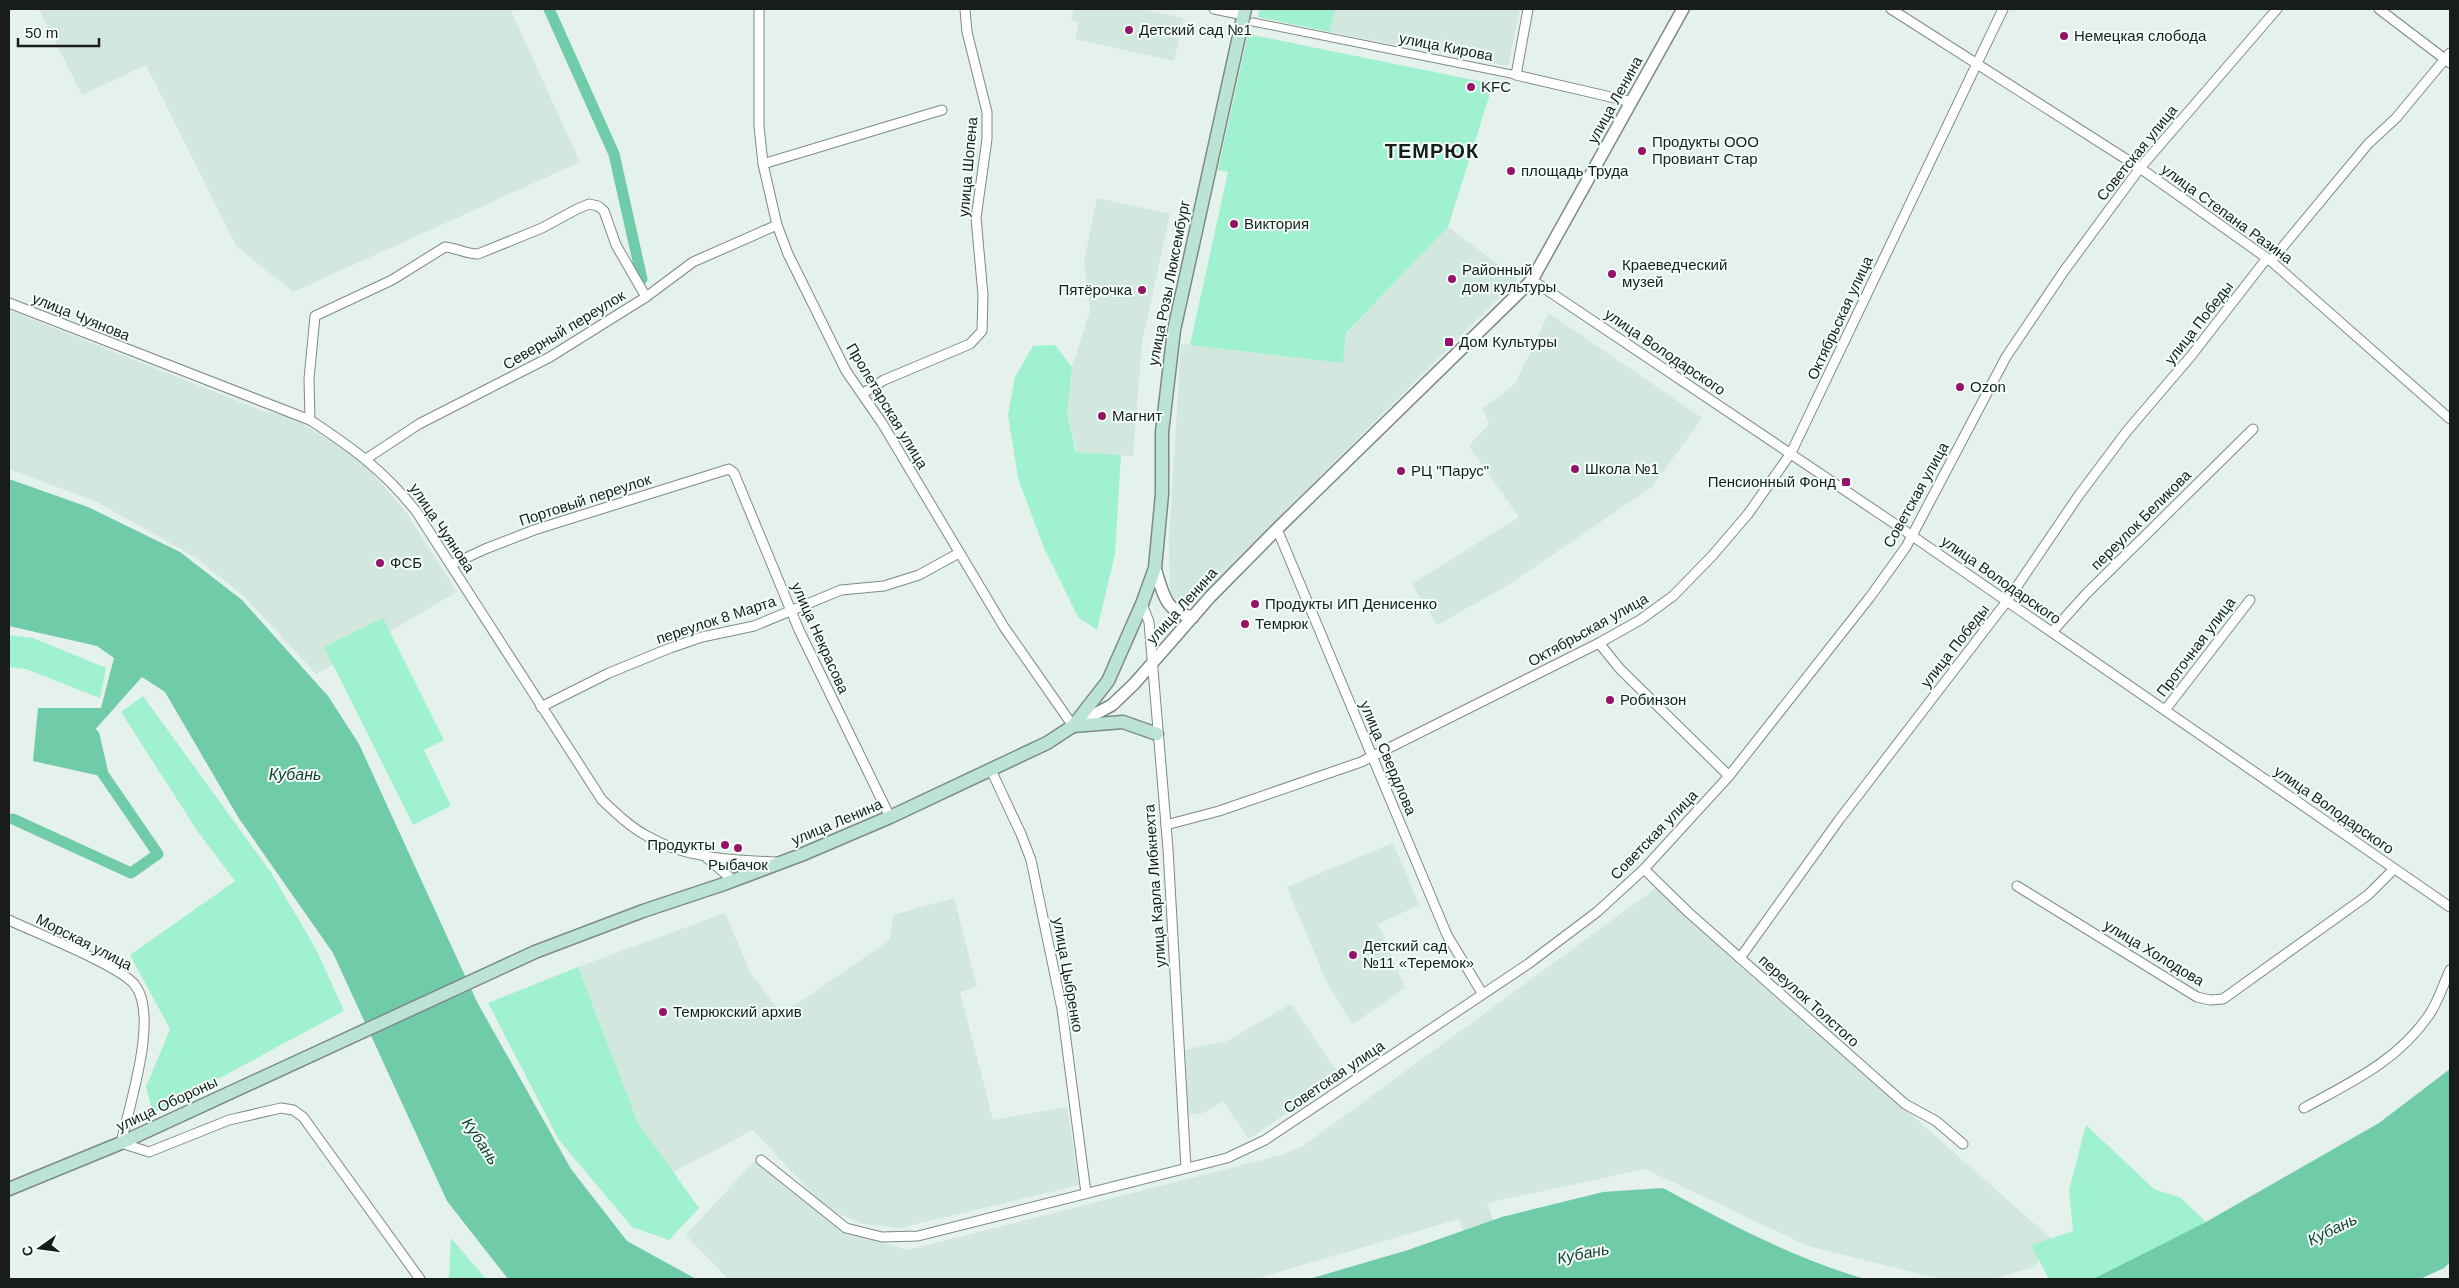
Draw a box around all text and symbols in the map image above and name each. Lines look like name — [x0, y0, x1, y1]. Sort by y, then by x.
scale bar — [18, 15, 99, 47]
place label: Детский сад №1 — [1139, 21, 1252, 38]
text: 50 m — [25, 24, 58, 41]
marker: Детский сад №1 — [1123, 24, 1135, 36]
place label: Немецкая слобода — [2074, 27, 2207, 44]
street label: улица Кирова — [1398, 29, 1495, 64]
marker: Немецкая слобода — [2058, 30, 2070, 42]
street label: улица Ленина — [1584, 53, 1646, 146]
place label: KFC — [1481, 78, 1511, 95]
marker: KFC — [1465, 81, 1477, 93]
street label: Советская улица — [2093, 101, 2181, 204]
street label: улица Шопена — [955, 115, 980, 218]
place label: Продукты ООО Провиант Стар — [1652, 133, 1759, 167]
district label: ТЕМРЮК — [1385, 140, 1479, 162]
marker: Продукты ООО Провиант Стар — [1636, 145, 1648, 157]
street label: улица Степана Разина — [2158, 160, 2297, 267]
place label: площадь Труда — [1521, 162, 1629, 179]
marker: площадь Труда — [1505, 165, 1517, 177]
street label: улица Розы Люксембург — [1144, 198, 1193, 367]
place label: Виктория — [1244, 215, 1309, 232]
marker: Виктория — [1228, 218, 1240, 230]
street label: Октябрьская улица — [1803, 253, 1876, 382]
place label: Краеведческий музей — [1622, 256, 1727, 290]
place label: Районный дом культуры — [1462, 261, 1556, 295]
marker: Краеведческий музей — [1606, 268, 1618, 280]
marker: Районный дом культуры — [1446, 273, 1458, 285]
street label: улица Победы — [2161, 278, 2236, 368]
place label: Пятёрочка — [1058, 281, 1133, 298]
marker: Пятёрочка — [1136, 284, 1148, 296]
street label: Северный переулок — [500, 286, 628, 373]
street label: улица Чуянова — [30, 289, 133, 344]
street label: улица Володарского — [1602, 305, 1729, 398]
place label: Дом Культуры — [1459, 333, 1557, 350]
marker: Дом Культуры — [1443, 336, 1455, 348]
street label: Пролетарская улица — [843, 340, 932, 472]
place label: Ozon — [1970, 378, 2006, 395]
marker: Ozon — [1954, 381, 1966, 393]
place label: Магнит — [1112, 407, 1162, 424]
marker: Магнит — [1096, 410, 1108, 422]
street label: Советская улица — [1880, 439, 1952, 550]
place label: Школа №1 — [1585, 460, 1659, 477]
place label: РЦ "Парус" — [1411, 462, 1489, 479]
marker: Школа №1 — [1569, 463, 1581, 475]
marker: РЦ "Парус" — [1395, 465, 1407, 477]
street label: переулок Беликова — [2087, 466, 2195, 573]
street label: Портовый переулок — [517, 470, 653, 529]
place label: Пенсионный Фонд — [1708, 473, 1836, 490]
marker: Пенсионный Фонд — [1840, 476, 1852, 488]
street label: улица Чуянова — [406, 480, 479, 576]
street label: улица Володарского — [1938, 532, 2064, 627]
place label: ФСБ — [390, 554, 422, 571]
marker: ФСБ — [374, 557, 386, 569]
street label: улица Ленина — [1143, 563, 1221, 647]
street label: улица Некрасова — [788, 580, 853, 697]
street label: Октябрьская улица — [1525, 589, 1651, 670]
street label: переулок 8 Марта — [654, 592, 778, 647]
street label: Проточная улица — [2153, 593, 2239, 700]
place label: Продукты ИП Денисенко — [1265, 595, 1437, 612]
marker: Продукты ИП Денисенко — [1249, 598, 1261, 610]
street label: улица Победы — [1917, 601, 1992, 691]
place label: Темрюк — [1255, 615, 1309, 632]
marker: Темрюк — [1239, 618, 1251, 630]
place label: Робинзон — [1620, 691, 1686, 708]
marker: Робинзон — [1604, 694, 1616, 706]
street label: улица Свердлова — [1357, 698, 1420, 818]
street label: улица Володарского — [2271, 762, 2397, 857]
water label: Кубань — [269, 766, 321, 783]
street label: Советская улица — [1607, 786, 1701, 883]
street label: улица Ленина — [789, 795, 885, 848]
street label: улица Карла Либкнехта — [1140, 803, 1169, 968]
place label: Продукты — [647, 836, 715, 853]
marker: Продукты — [719, 839, 731, 851]
marker: Рыбачок — [732, 842, 744, 854]
place label: Рыбачок — [708, 856, 768, 873]
street label: Морская улица — [33, 910, 136, 973]
street label: улица Цыбренко — [1050, 916, 1087, 1033]
street label: улица Холодова — [2101, 916, 2208, 989]
place label: Детский сад №11 «Теремок» — [1363, 937, 1474, 971]
marker: Детский сад №11 «Теремок» — [1347, 949, 1359, 961]
street label: переулок Толстого — [1756, 951, 1863, 1050]
place label: Темрюкский архив — [673, 1003, 802, 1020]
marker: Темрюкский архив — [657, 1006, 669, 1018]
street label: Советская улица — [1280, 1036, 1388, 1117]
street label: улица Обороны — [113, 1073, 220, 1134]
water label: Кубань — [459, 1115, 502, 1168]
water label: Кубань — [2305, 1210, 2360, 1249]
north arrow — [15, 1223, 65, 1273]
water label: Кубань — [1556, 1240, 1611, 1267]
text: С — [18, 1244, 36, 1258]

